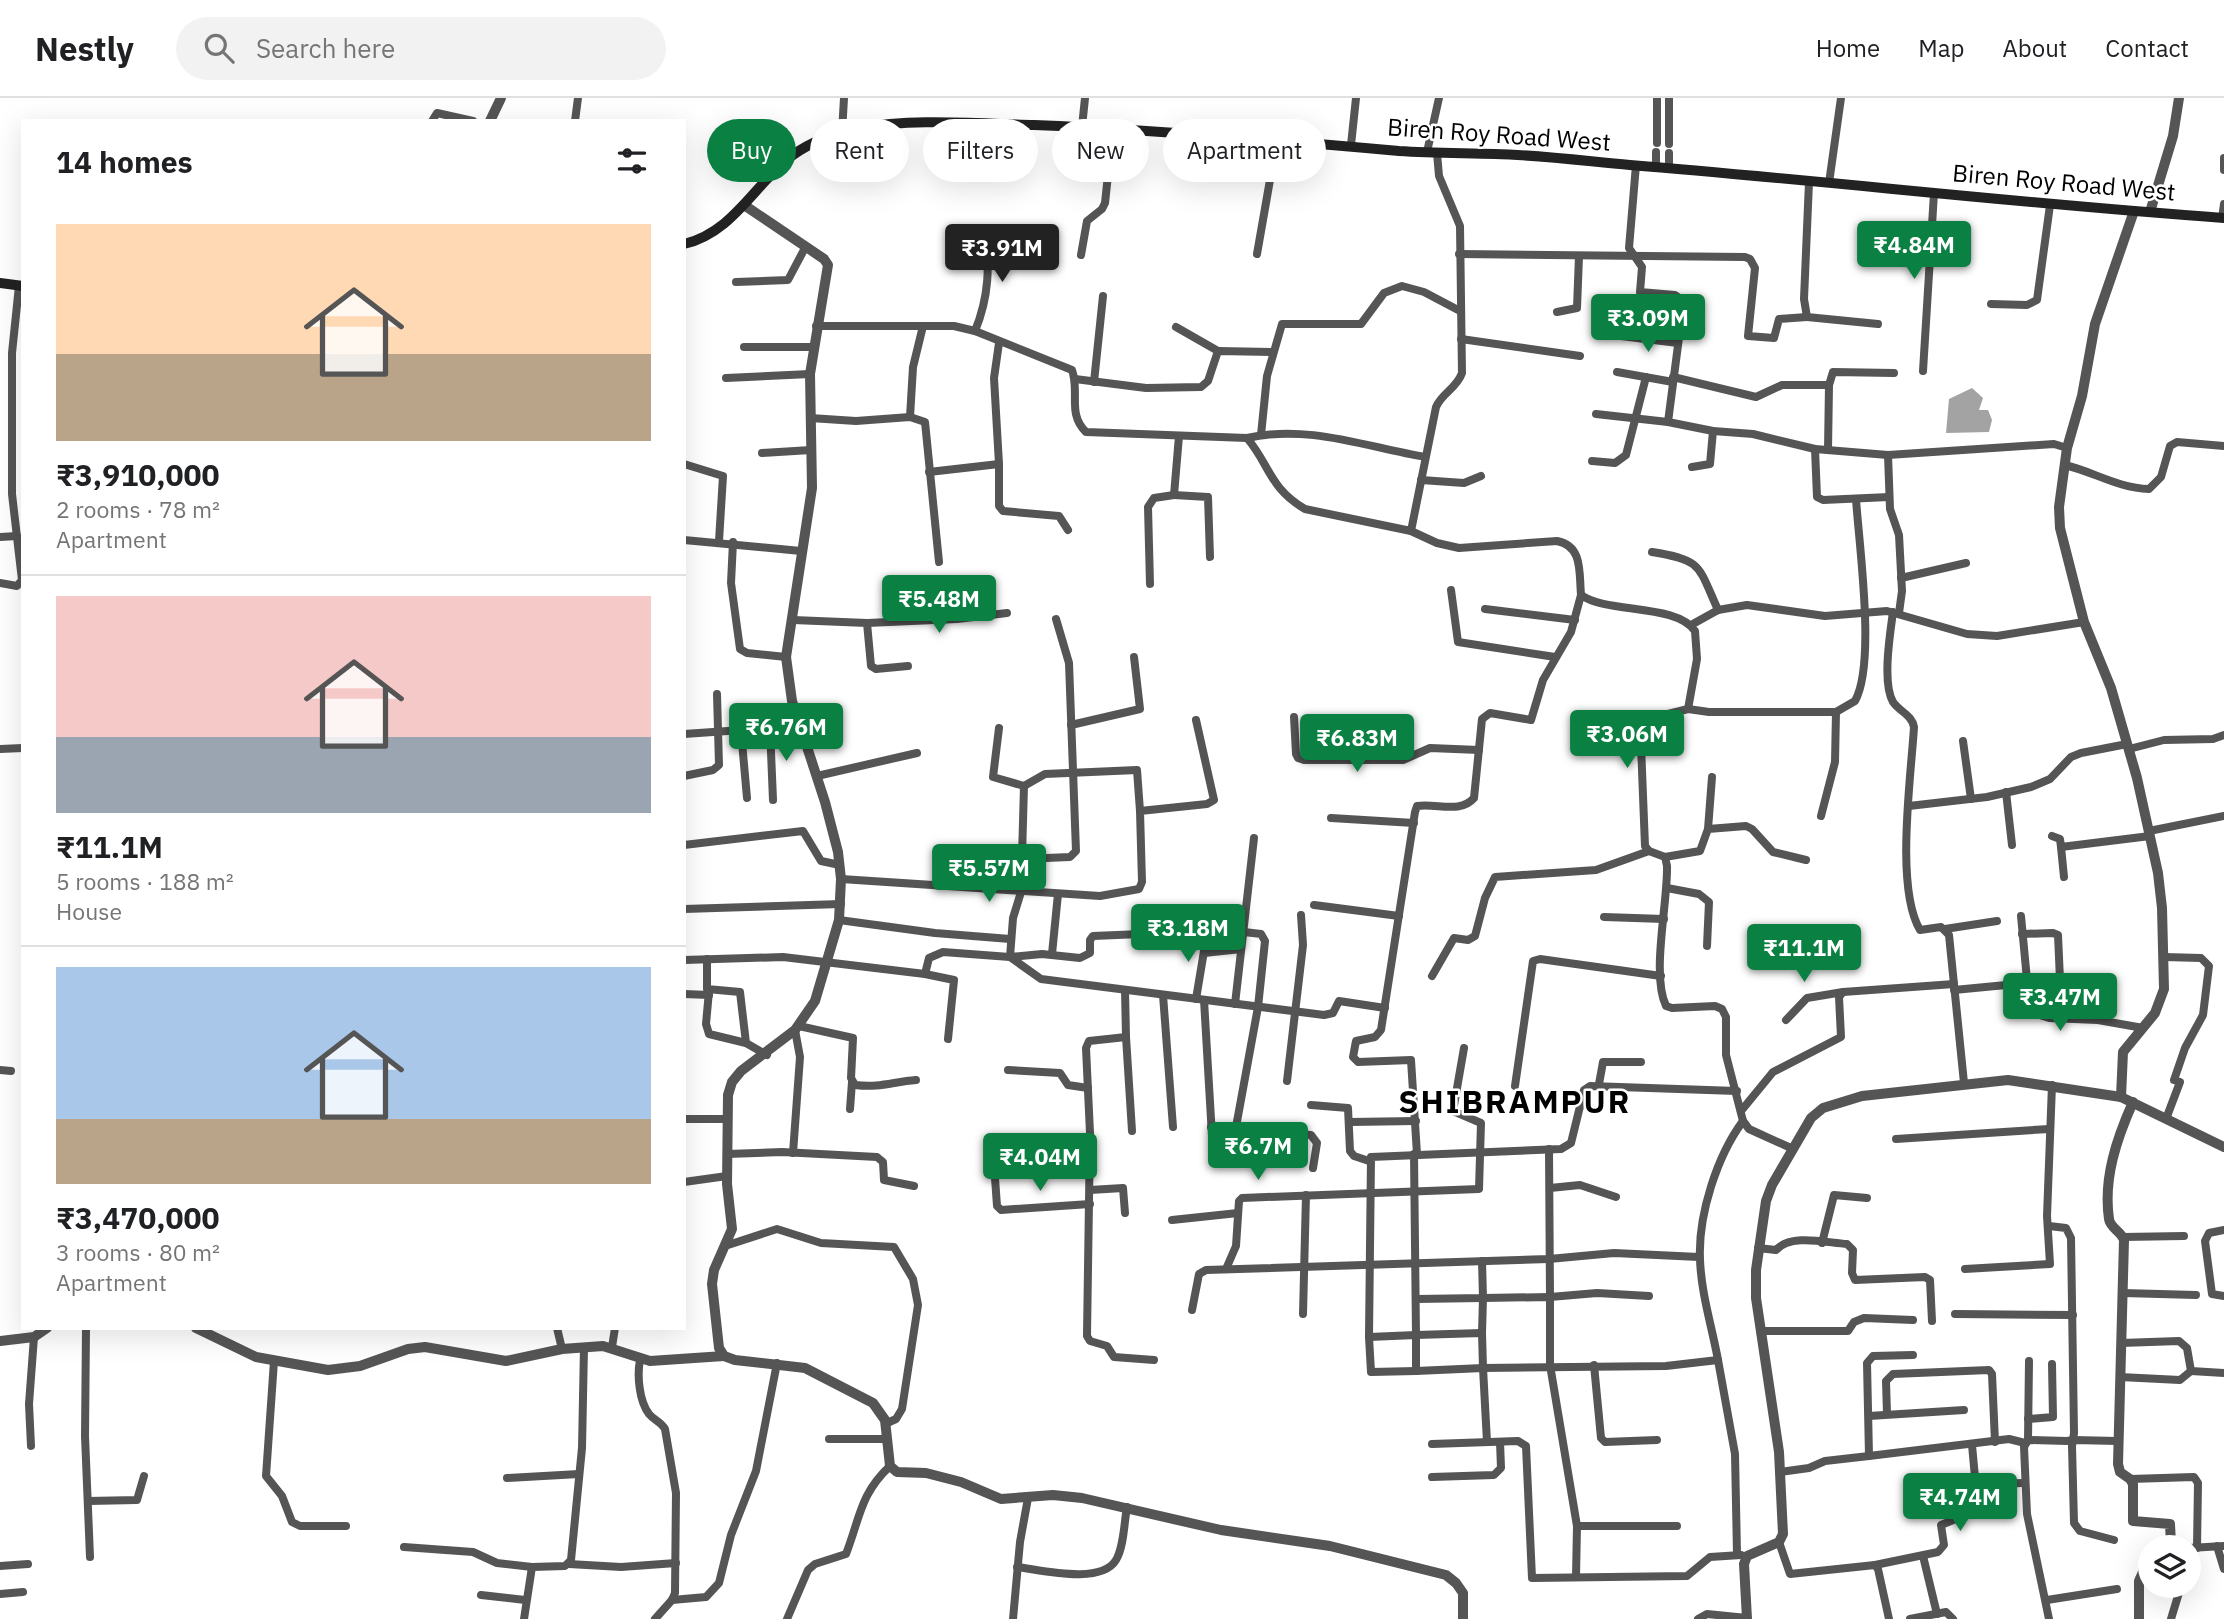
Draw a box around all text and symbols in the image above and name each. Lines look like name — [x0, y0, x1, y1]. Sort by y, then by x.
search box — [176, 17, 666, 80]
text: Nestly — [35, 27, 134, 70]
icon: search — [200, 29, 238, 67]
text: Search here — [256, 31, 395, 65]
text: Home — [1816, 32, 1880, 64]
text: Map — [1918, 32, 1964, 64]
text: About — [2002, 32, 2067, 64]
text: Contact — [2105, 32, 2189, 64]
street label: Biren Roy Road West — [1386, 110, 1612, 158]
chip: Buy — [707, 119, 796, 182]
chip: Rent — [810, 119, 909, 182]
chip: Filters — [923, 119, 1038, 182]
chip: New — [1052, 119, 1149, 182]
chip: Apartment — [1163, 119, 1326, 182]
text: 14 homes — [56, 142, 193, 181]
icon: filters — [613, 142, 651, 180]
street label: Biren Roy Road West — [1951, 156, 2177, 208]
pin: ₹4.84M — [1857, 222, 1971, 281]
pin: ₹3.91M — [945, 225, 1059, 284]
text: ₹4.84M — [1873, 229, 1955, 259]
text: ₹3.91M — [961, 232, 1043, 262]
icon: home — [291, 269, 417, 395]
pin: ₹3.09M — [1591, 294, 1705, 354]
text: ₹3.09M — [1607, 302, 1689, 332]
text: ₹3,910,000 — [56, 455, 219, 494]
text: 2 rooms · 78 m² — [56, 494, 220, 524]
text: Apartment — [56, 524, 167, 554]
pin: ₹5.48M — [882, 575, 996, 635]
text: ₹5.48M — [898, 583, 980, 613]
icon: home — [291, 641, 417, 767]
pin: ₹6.76M — [729, 704, 843, 763]
pin: ₹3.06M — [1570, 710, 1684, 770]
text: ₹6.76M — [745, 711, 827, 741]
pin: ₹6.83M — [1300, 714, 1414, 774]
text: ₹3.06M — [1586, 718, 1668, 748]
text: ₹6.83M — [1316, 722, 1398, 752]
text: ₹11.1M — [56, 827, 163, 866]
pin: ₹5.57M — [932, 844, 1046, 904]
text: ₹5.57M — [948, 852, 1030, 882]
text: 5 rooms · 188 m² — [56, 866, 234, 896]
text: House — [56, 896, 122, 926]
pin: ₹3.18M — [1131, 904, 1245, 964]
text: ₹3.18M — [1147, 912, 1229, 942]
pin: ₹11.1M — [1747, 924, 1861, 984]
text: ₹11.1M — [1763, 932, 1845, 962]
pin: ₹3.47M — [2003, 974, 2117, 1033]
text: ₹3.47M — [2019, 981, 2101, 1011]
icon: home — [291, 1012, 417, 1138]
district label: SHIBRAMPUR — [1399, 1080, 1631, 1122]
pin: ₹6.7M — [1209, 1122, 1307, 1182]
text: ₹6.7M — [1224, 1130, 1292, 1160]
pin: ₹4.04M — [983, 1134, 1097, 1193]
text: ₹4.04M — [999, 1141, 1081, 1171]
text: ₹3,470,000 — [56, 1198, 219, 1237]
text: 3 rooms · 80 m² — [56, 1237, 220, 1267]
text: Apartment — [56, 1267, 167, 1297]
pin: ₹4.74M — [1903, 1474, 2017, 1533]
text: ₹4.74M — [1919, 1481, 2001, 1511]
map controls — [2138, 1535, 2201, 1598]
button: layers — [2138, 1535, 2201, 1598]

